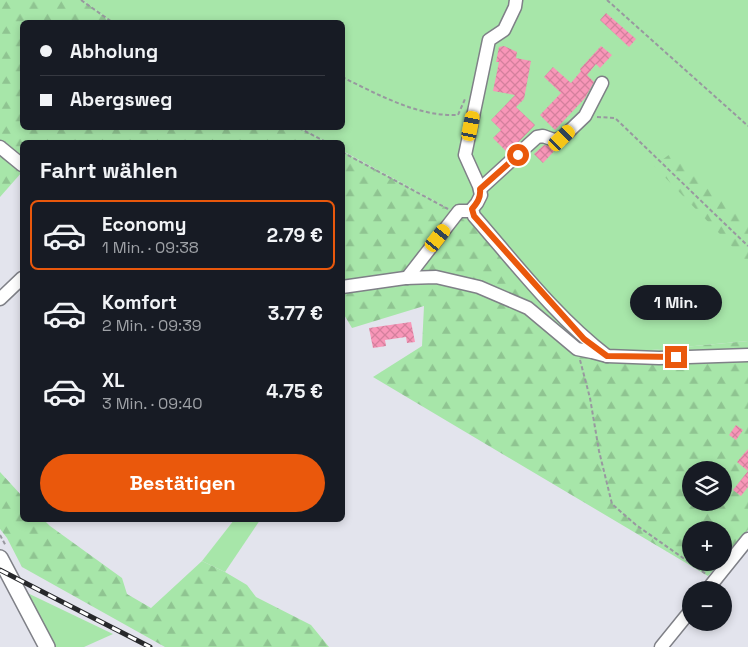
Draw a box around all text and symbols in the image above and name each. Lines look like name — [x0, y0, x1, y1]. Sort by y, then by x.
text: Abholung — [70, 39, 158, 64]
text: Abergsweg — [70, 87, 172, 112]
car — [460, 110, 481, 142]
car — [545, 122, 578, 154]
route start — [507, 144, 529, 166]
text: Fahrt wählen — [40, 156, 178, 184]
text: Economy — [102, 212, 186, 237]
icon: car — [42, 213, 87, 258]
car — [422, 222, 453, 254]
text: 2.79 € — [267, 223, 323, 248]
text: 1 Min. · 09:38 — [102, 237, 199, 258]
callout: 1 Min. — [630, 284, 722, 320]
text: Komfort — [102, 290, 177, 315]
icon: car — [42, 291, 87, 336]
text: 1 Min. — [654, 292, 698, 313]
text: 3.77 € — [268, 301, 323, 326]
text: 2 Min. · 09:39 — [102, 315, 202, 336]
route end — [665, 346, 687, 368]
text: XL — [102, 368, 125, 393]
icon: car — [42, 369, 87, 414]
text: 4.75 € — [266, 379, 323, 404]
text: 3 Min. · 09:40 — [102, 393, 202, 414]
button: Bestätigen — [40, 454, 325, 512]
map controls — [682, 461, 732, 631]
button: layers — [682, 461, 732, 511]
button: + — [682, 521, 732, 571]
button: − — [682, 581, 732, 631]

